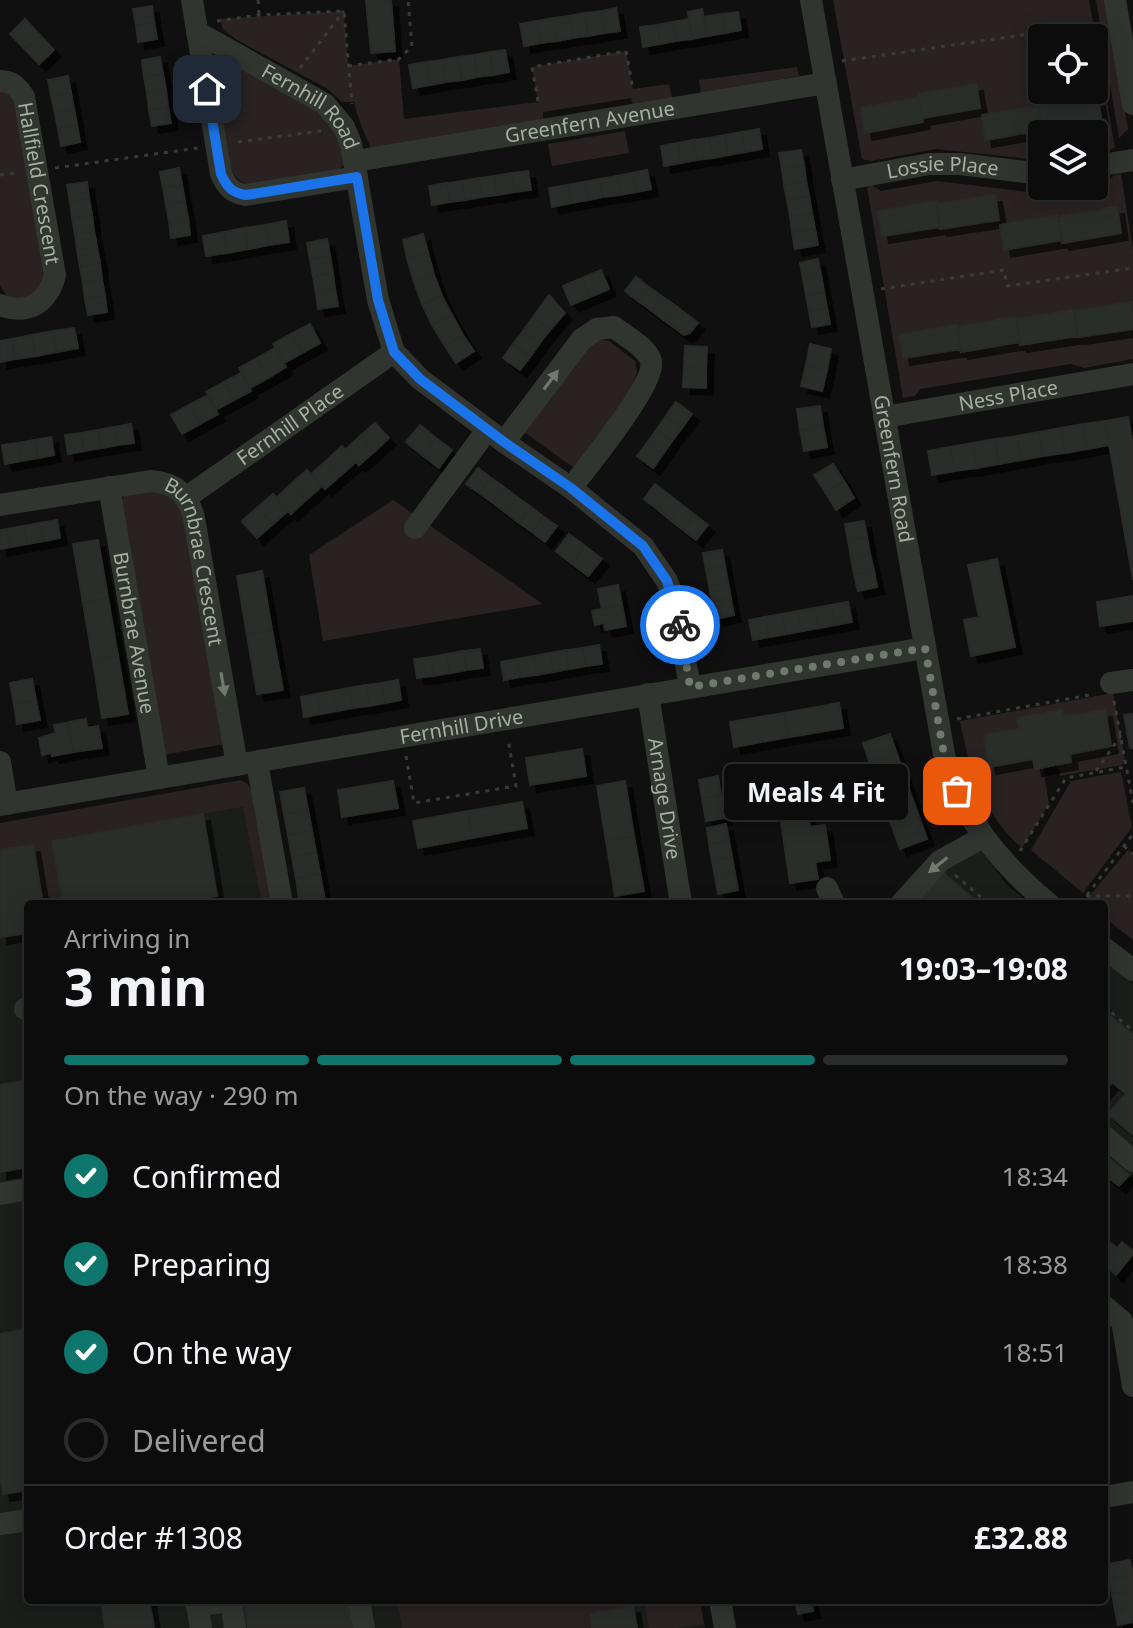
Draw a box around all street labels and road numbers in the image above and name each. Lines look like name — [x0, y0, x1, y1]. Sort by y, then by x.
street label: Fernhill Road — [257, 57, 366, 153]
street label: Greenfern Avenue — [503, 94, 677, 149]
street label: Hallfield Crescent — [12, 100, 67, 266]
street label: Lossie Place — [884, 150, 1000, 185]
street label: Ness Place — [956, 373, 1060, 417]
street label: Fernhill Place — [231, 377, 349, 471]
street label: Greenfern Road — [868, 393, 920, 545]
street label: Burnbrae Crescent — [160, 471, 230, 648]
street label: Burnbrae Avenue — [107, 550, 162, 716]
street label: Fernhill Drive — [397, 702, 525, 750]
street label: Arnage Drive — [642, 736, 688, 861]

